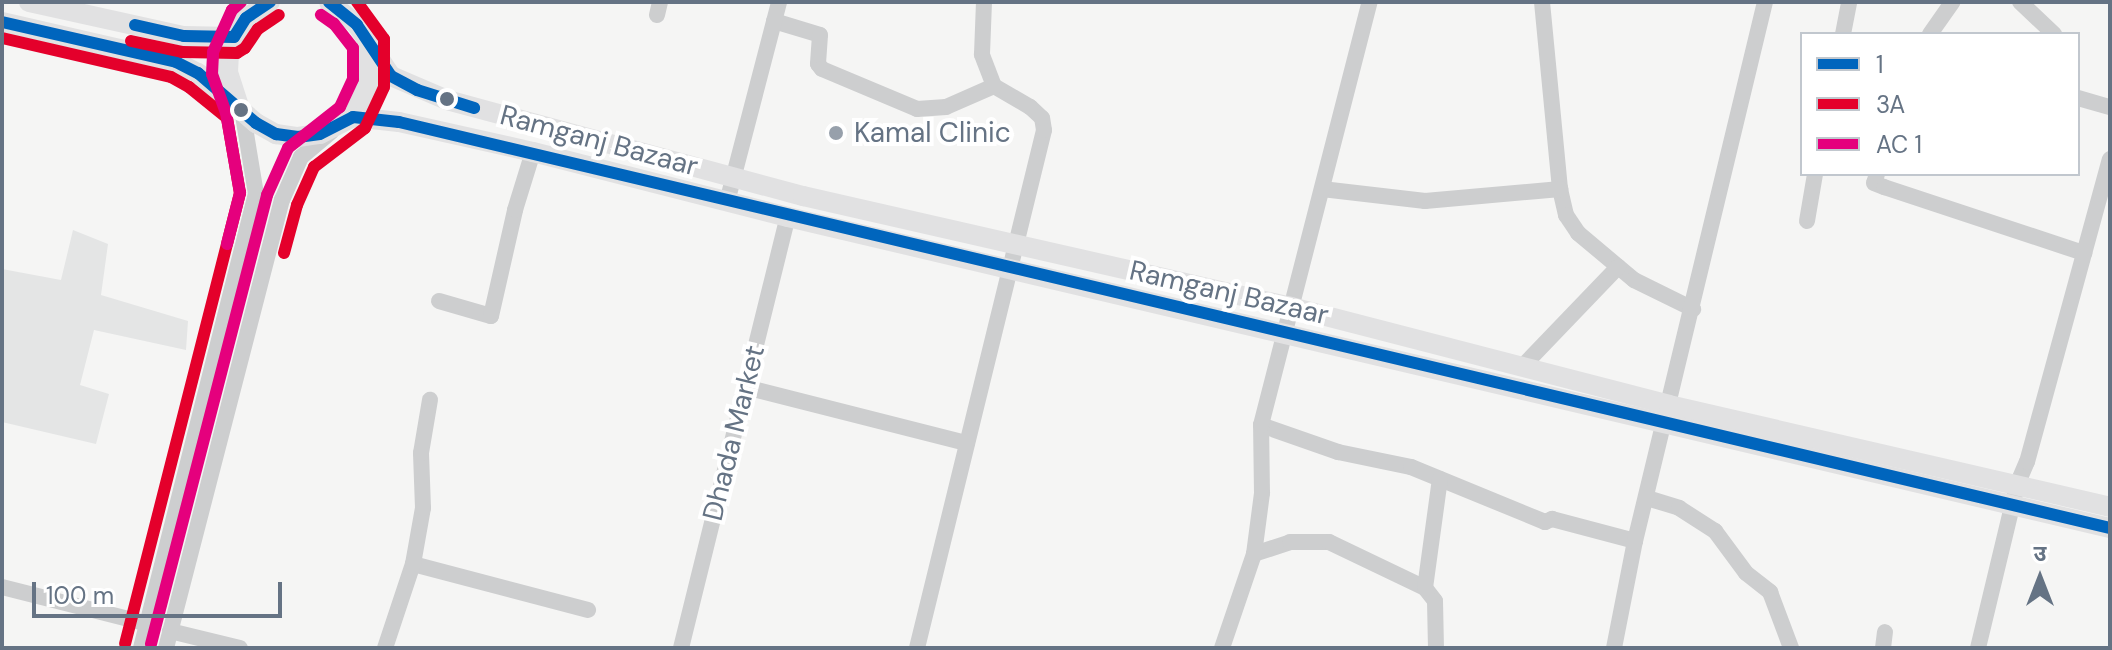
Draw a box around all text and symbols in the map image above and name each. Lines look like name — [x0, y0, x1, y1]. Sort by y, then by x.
legend — [1800, 32, 2080, 176]
text: 1 — [1876, 49, 1884, 80]
text: 3A — [1876, 89, 1905, 120]
unlabelled marker — [439, 91, 455, 107]
street label: Ramganj Bazaar — [496, 98, 702, 184]
unlabelled marker — [233, 102, 249, 118]
place label: Kamal Clinic — [854, 116, 1011, 150]
marker: Kamal Clinic — [825, 122, 847, 144]
text: AC 1 — [1876, 129, 1922, 160]
street label: Ramganj Bazaar — [1126, 254, 1332, 332]
street label: Dhada Market — [696, 342, 772, 524]
north arrow — [2000, 538, 2080, 618]
text: उ — [2034, 539, 2046, 568]
scale bar — [36, 566, 286, 616]
text: 100 m — [46, 580, 114, 611]

